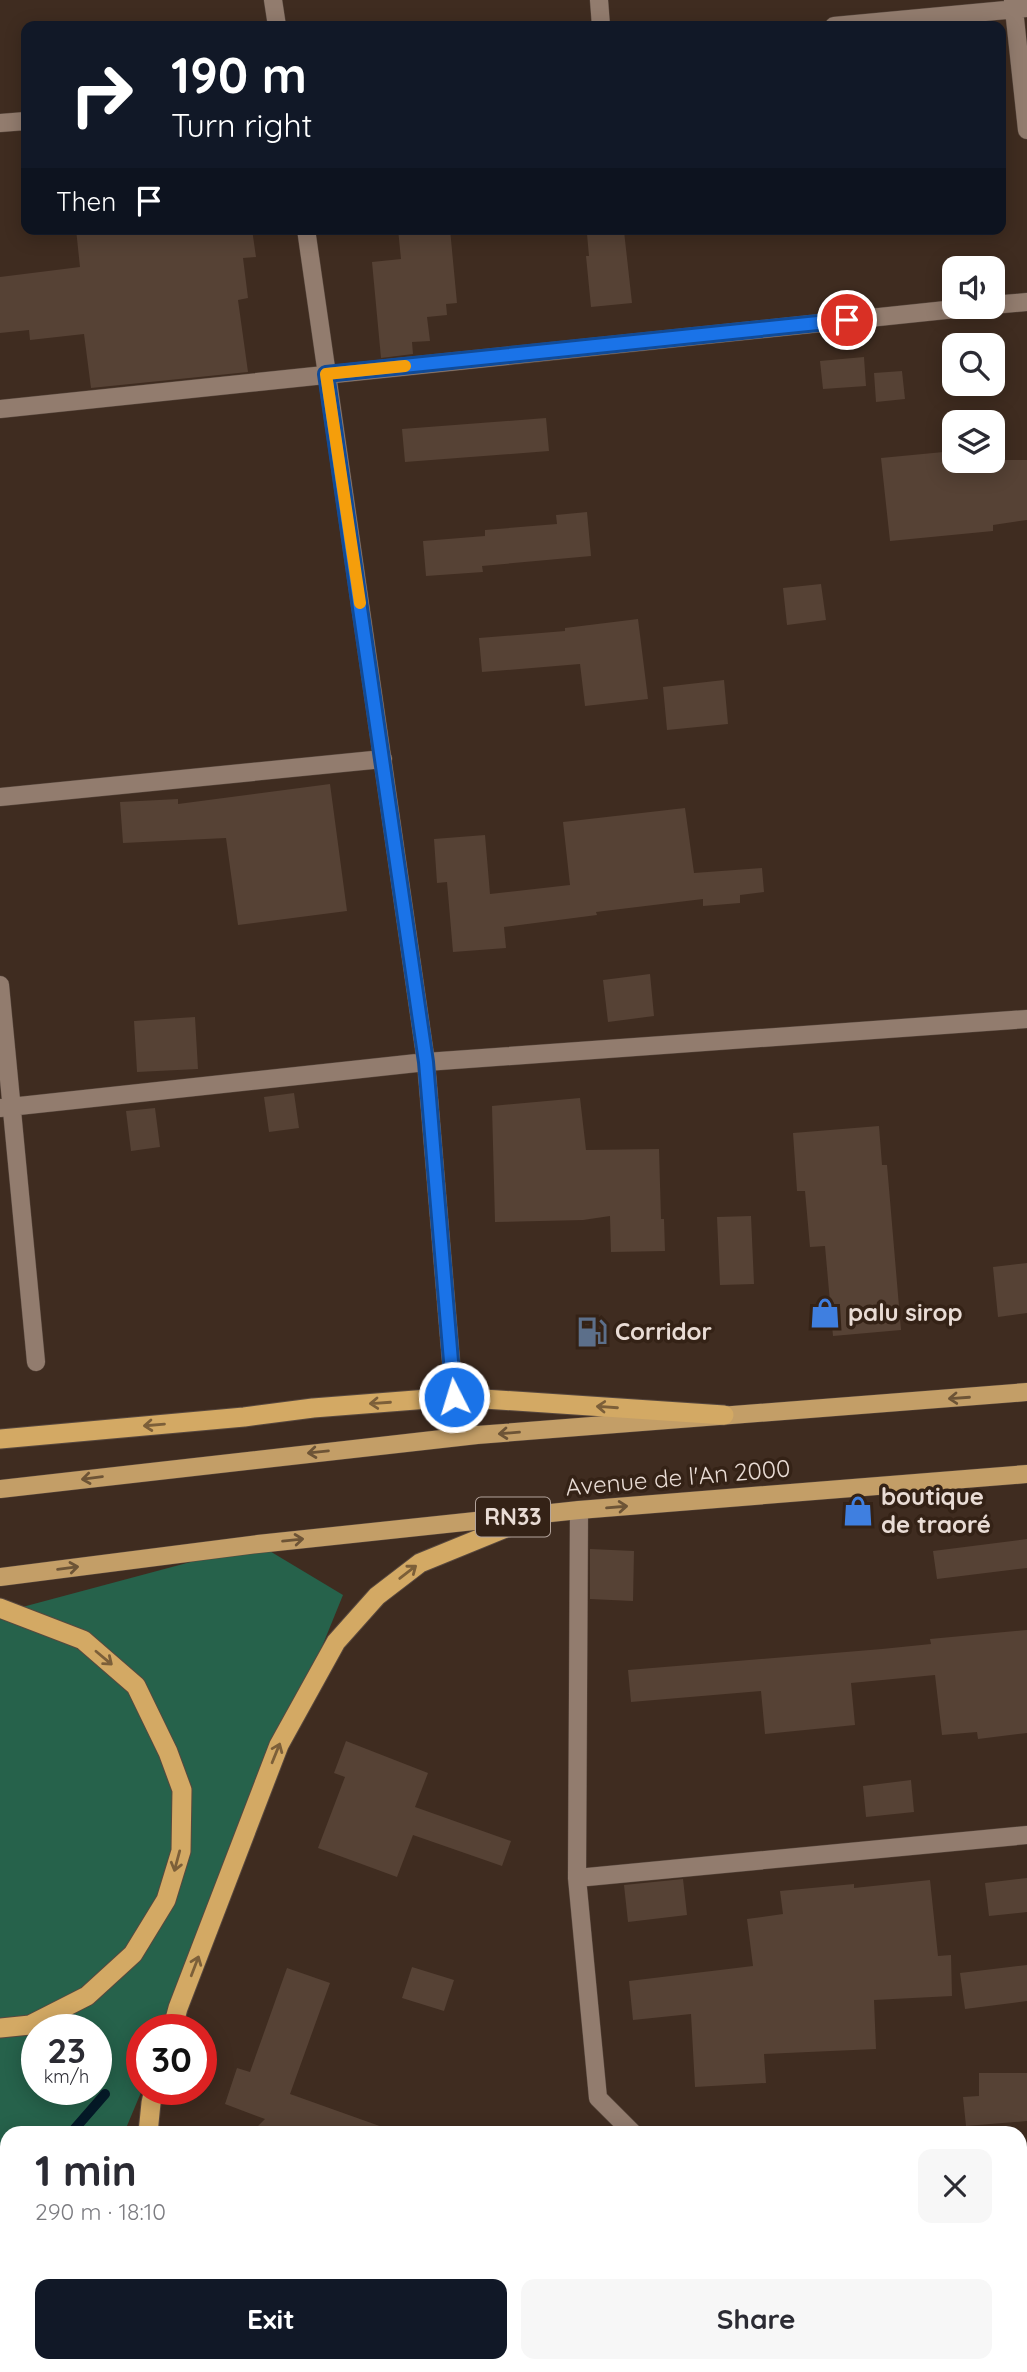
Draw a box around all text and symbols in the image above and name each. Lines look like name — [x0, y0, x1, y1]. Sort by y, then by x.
text: 190 m — [171, 44, 307, 105]
icon: right — [56, 49, 147, 140]
text: Turn right — [171, 105, 312, 145]
icon: arrive — [130, 182, 168, 220]
text: Then — [56, 185, 116, 218]
map controls — [942, 256, 1005, 473]
button: sound — [942, 256, 1005, 319]
pin — [817, 290, 877, 350]
icon: arrive — [828, 301, 866, 339]
button: search — [942, 333, 1005, 396]
button: layers — [942, 410, 1005, 473]
shop icon: palu sirop — [808, 1296, 842, 1330]
place label: palu sirop — [848, 1297, 962, 1327]
fuel station icon: Corridor — [575, 1315, 609, 1349]
place label: Corridor — [615, 1316, 712, 1346]
position arrow — [417, 1360, 491, 1434]
one-way arrow — [948, 1392, 971, 1405]
one-way arrow — [369, 1397, 392, 1410]
one-way arrow — [596, 1401, 619, 1414]
one-way arrow — [143, 1419, 165, 1432]
one-way arrow — [499, 1427, 521, 1440]
one-way arrow — [307, 1446, 330, 1459]
street label: Avenue de l'An 2000 — [564, 1452, 792, 1502]
one-way arrow — [81, 1471, 104, 1484]
place label: boutique de traoré — [881, 1481, 991, 1539]
shop icon: boutique de traoré — [841, 1494, 875, 1528]
road number: RN33 — [476, 1498, 550, 1536]
one-way arrow — [605, 1500, 628, 1513]
one-way arrow — [282, 1533, 304, 1546]
one-way arrow — [56, 1562, 79, 1575]
one-way arrow — [398, 1564, 417, 1579]
one-way arrow — [95, 1651, 113, 1666]
one-way arrow — [271, 1743, 284, 1765]
one-way arrow — [170, 1850, 183, 1872]
one-way arrow — [189, 1955, 202, 1977]
speed limit sign: 30 — [126, 2014, 217, 2105]
text: 23 — [47, 2028, 86, 2072]
text: km/h — [44, 2065, 89, 2088]
text: 1 min — [35, 2144, 137, 2197]
button: close — [918, 2149, 992, 2223]
text: 290 m · 18:10 — [35, 2197, 166, 2226]
button: Exit — [35, 2279, 507, 2359]
button: Share — [521, 2279, 992, 2359]

